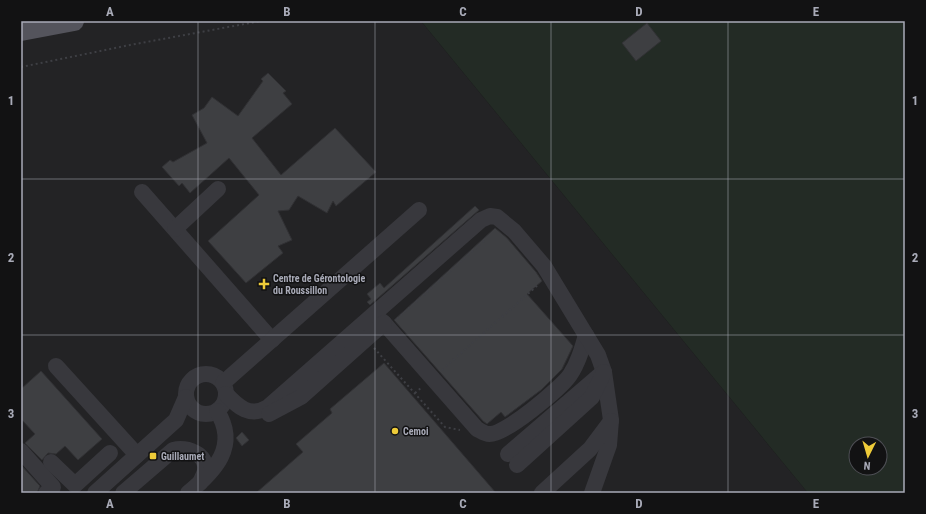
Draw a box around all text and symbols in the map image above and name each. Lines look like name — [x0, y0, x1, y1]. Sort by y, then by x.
text: A — [106, 4, 114, 19]
text: B — [283, 4, 291, 19]
text: C — [459, 4, 467, 19]
text: D — [635, 4, 643, 19]
text: E — [813, 4, 820, 19]
text: 1 — [8, 93, 14, 108]
text: 1 — [912, 93, 918, 108]
text: 2 — [8, 250, 15, 265]
text: 2 — [912, 250, 919, 265]
place label: Centre de Gérontologie du Roussillon — [273, 273, 365, 296]
marker: Centre de Gérontologie du Roussillon — [258, 278, 270, 290]
text: 3 — [8, 406, 14, 421]
text: 3 — [912, 406, 918, 421]
marker: Cemoi — [390, 426, 400, 436]
place label: Cemoi — [403, 426, 428, 437]
north arrow — [848, 436, 888, 476]
marker: Guillaumet — [148, 451, 158, 461]
place label: Guillaumet — [161, 451, 204, 462]
text: N — [863, 459, 871, 472]
text: A — [106, 496, 114, 511]
text: B — [283, 496, 291, 511]
text: C — [459, 496, 467, 511]
text: D — [635, 496, 643, 511]
text: E — [813, 496, 820, 511]

